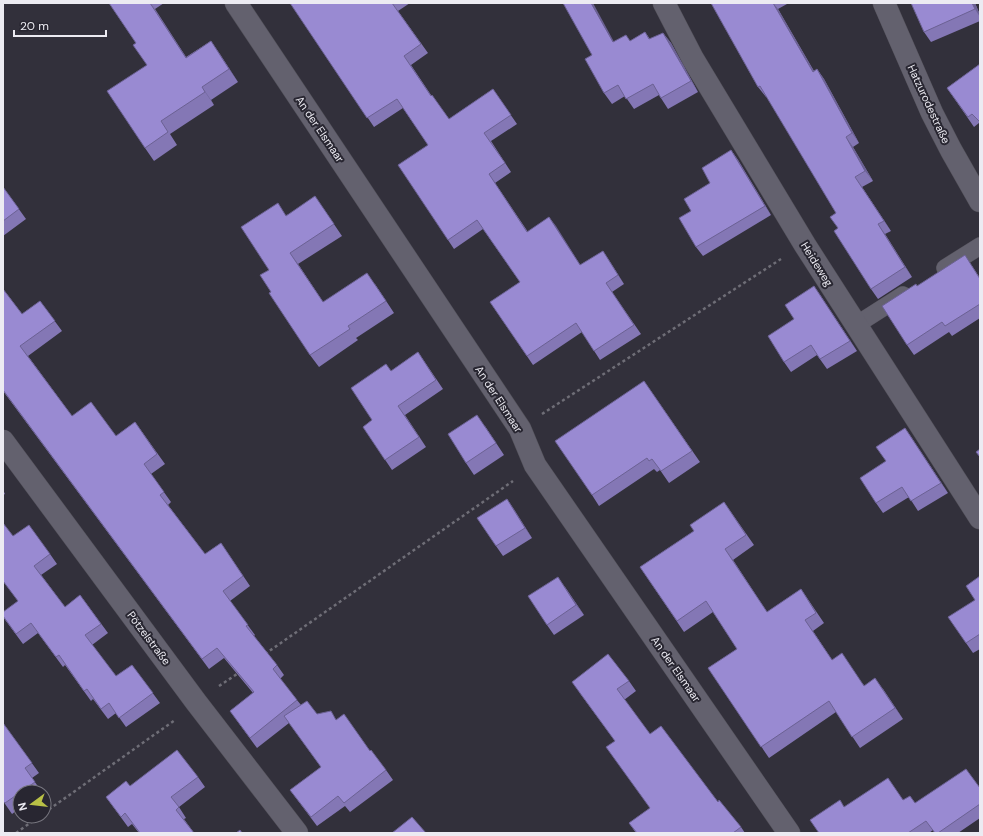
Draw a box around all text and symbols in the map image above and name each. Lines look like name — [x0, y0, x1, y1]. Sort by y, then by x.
scale bar — [14, 12, 106, 38]
text: 20 m — [20, 18, 49, 34]
street label: Hatzurodestraße — [905, 62, 953, 146]
street label: An der Elsmaar — [293, 93, 347, 165]
street label: Heideweg — [798, 239, 836, 289]
street label: An der Elsmaar — [472, 363, 526, 435]
street label: Pötzelstraße — [124, 608, 174, 668]
street label: An der Elsmaar — [648, 634, 704, 704]
north arrow — [12, 784, 52, 824]
text: N — [15, 801, 30, 812]

